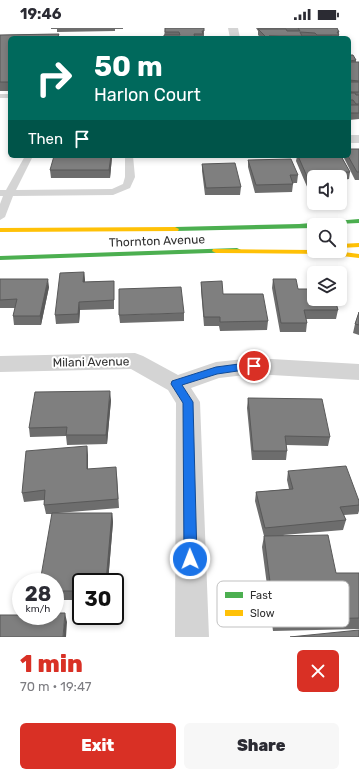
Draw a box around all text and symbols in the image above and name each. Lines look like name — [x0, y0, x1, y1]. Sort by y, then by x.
text: 19:46 — [20, 5, 61, 23]
text: 50 m — [94, 50, 163, 83]
icon: right — [28, 52, 80, 104]
text: Harlon Court — [94, 84, 201, 106]
icon: arrive — [71, 128, 93, 150]
text: Then — [28, 130, 63, 148]
map controls — [307, 170, 347, 306]
button: sound — [307, 170, 347, 210]
button: search — [307, 218, 347, 258]
street label: Thornton Avenue — [109, 232, 206, 250]
button: layers — [307, 266, 347, 306]
pin — [237, 349, 271, 383]
street label: Milani Avenue — [52, 354, 130, 370]
icon: arrive — [243, 355, 265, 377]
position arrow — [169, 538, 211, 580]
speed limit sign: 30 — [72, 573, 124, 625]
legend — [217, 581, 349, 627]
text: 28 — [25, 582, 51, 606]
text: Fast — [250, 589, 273, 602]
text: km/h — [26, 603, 50, 615]
text: Slow — [250, 607, 275, 620]
text: 1 min — [20, 650, 83, 678]
button: close — [297, 650, 339, 692]
text: 70 m · 19:47 — [20, 679, 91, 694]
button: Exit — [20, 723, 176, 769]
button: Share — [184, 723, 339, 769]

